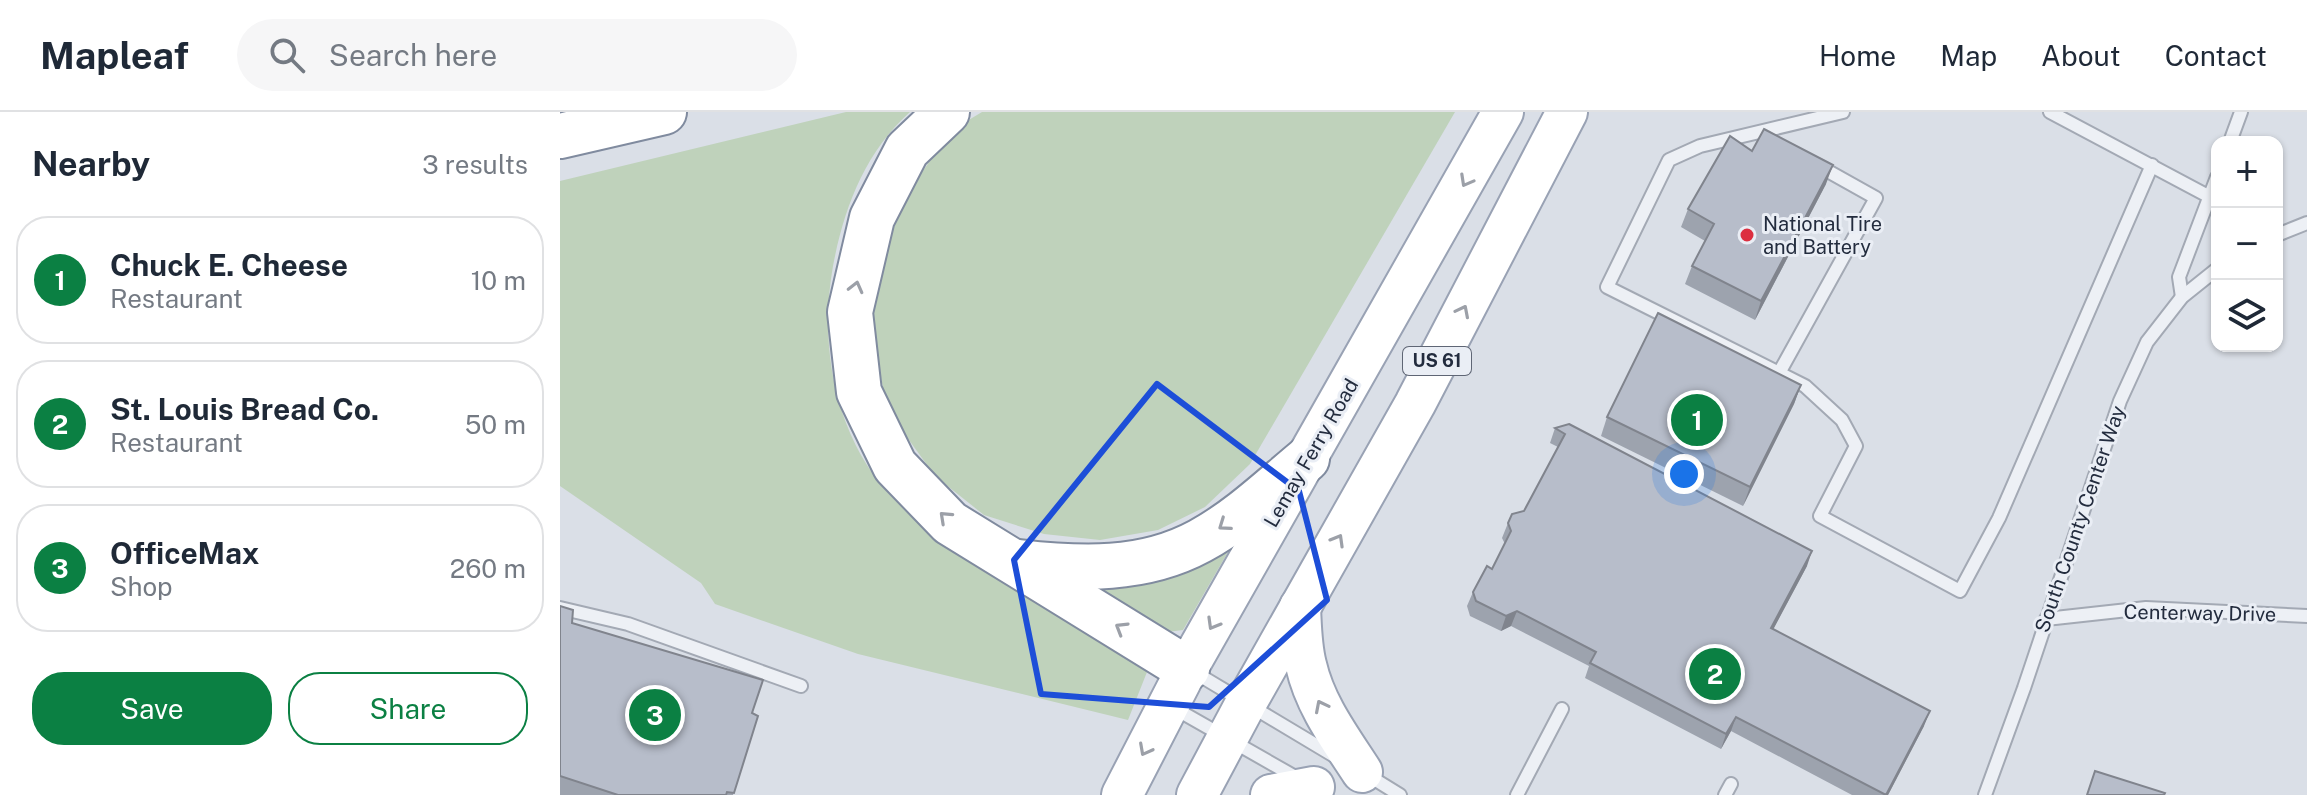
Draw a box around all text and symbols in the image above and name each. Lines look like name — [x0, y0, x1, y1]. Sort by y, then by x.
search box — [237, 19, 797, 91]
text: Mapleaf — [40, 33, 189, 78]
icon: search — [265, 33, 309, 77]
text: Search here — [329, 37, 497, 73]
text: Home — [1819, 39, 1896, 72]
text: Map — [1940, 39, 1997, 72]
text: About — [2041, 39, 2121, 72]
text: Contact — [2165, 39, 2267, 72]
map controls — [2211, 136, 2283, 352]
button: + — [2211, 136, 2283, 208]
text: Nearby — [32, 144, 150, 184]
text: 3 results — [422, 149, 528, 180]
one-way arrow — [1460, 172, 1476, 186]
button: − — [2211, 208, 2283, 280]
place label: National Tire and Battery — [1763, 212, 1882, 259]
marker: National Tire and Battery — [1738, 226, 1756, 244]
text: Chuck E. Cheese — [110, 247, 348, 283]
text: 1 — [54, 265, 66, 296]
text: 10 m — [471, 265, 526, 296]
button: layers — [2211, 280, 2283, 352]
one-way arrow — [846, 281, 863, 294]
text: Restaurant — [110, 283, 243, 314]
one-way arrow — [1453, 305, 1468, 320]
road number: US 61 — [1403, 347, 1471, 375]
street label: Lemay Ferry Road — [1259, 374, 1363, 532]
pin: 1 — [1671, 390, 1723, 450]
text: St. Louis Bread Co. — [110, 391, 379, 427]
street label: South County Center Way — [2030, 402, 2130, 636]
text: 2 — [52, 409, 68, 440]
text: 50 m — [465, 409, 526, 440]
text: Restaurant — [110, 427, 243, 458]
your location — [1664, 454, 1704, 494]
one-way arrow — [940, 511, 954, 526]
one-way arrow — [1218, 515, 1232, 530]
one-way arrow — [1328, 534, 1344, 548]
text: OfficeMax — [110, 535, 259, 571]
text: 3 — [51, 553, 69, 584]
text: 260 m — [450, 553, 526, 584]
text: Shop — [110, 571, 173, 602]
street label: Centerway Drive — [2124, 600, 2276, 626]
one-way arrow — [1207, 615, 1223, 630]
one-way arrow — [1115, 623, 1130, 638]
pin: 2 — [1689, 644, 1741, 704]
button: Save — [32, 672, 272, 745]
button: Share — [288, 672, 528, 745]
pin: 3 — [629, 685, 681, 745]
one-way arrow — [1315, 699, 1331, 714]
one-way arrow — [1139, 741, 1154, 756]

